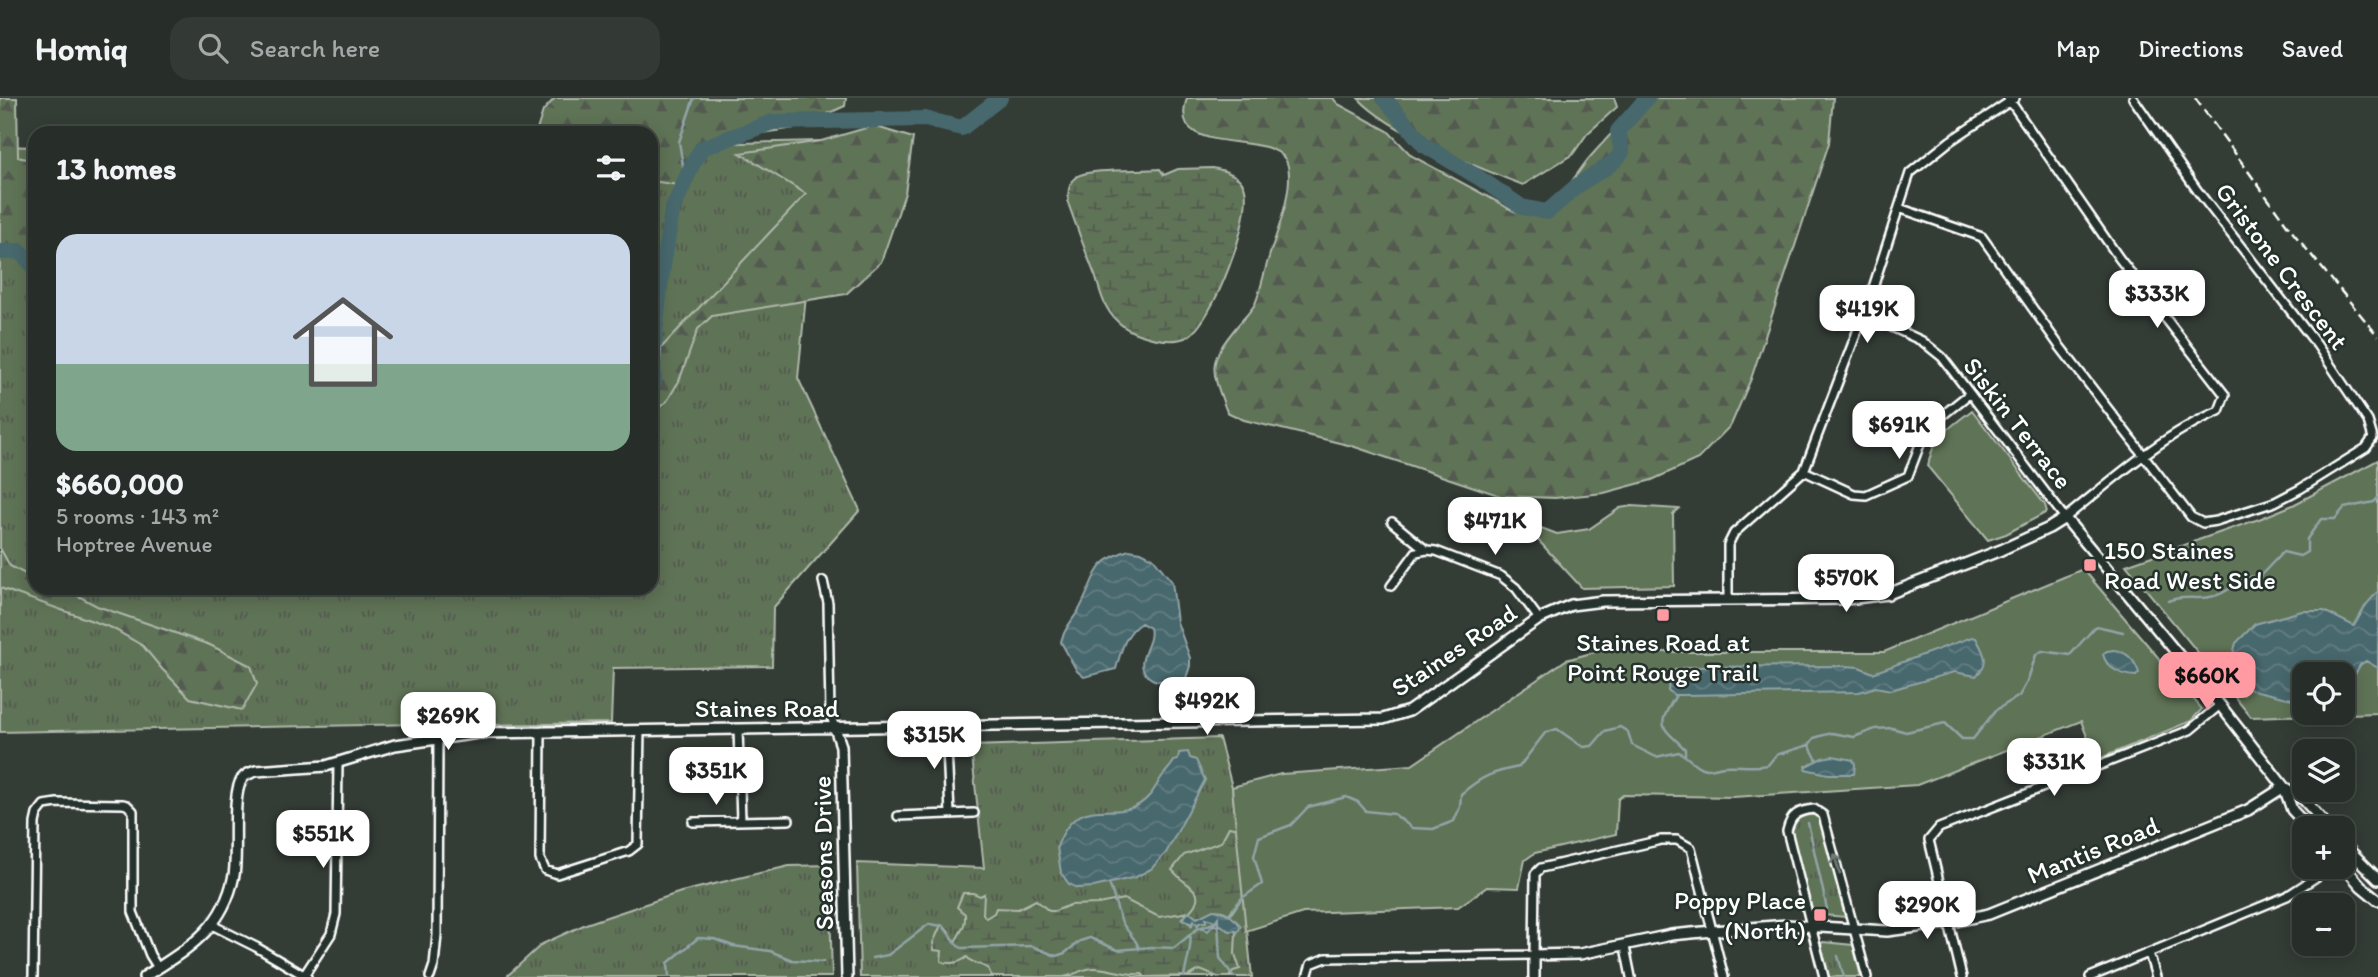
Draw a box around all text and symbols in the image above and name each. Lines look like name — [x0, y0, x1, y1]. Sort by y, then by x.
search box — [170, 17, 660, 80]
text: Homiq — [35, 29, 128, 68]
icon: search — [194, 29, 232, 67]
text: Search here — [250, 32, 380, 64]
text: Map — [2056, 34, 2100, 63]
text: Directions — [2138, 34, 2244, 63]
text: Saved — [2282, 34, 2343, 63]
icon: filters — [592, 149, 630, 187]
text: 13 homes — [56, 150, 176, 187]
street label: Gristone Crescent — [2209, 176, 2355, 356]
pin: $333K — [2108, 271, 2206, 330]
icon: home — [280, 279, 406, 405]
text: $333K — [2125, 279, 2189, 307]
pin: $419K — [1818, 286, 1916, 345]
text: $419K — [1836, 294, 1898, 322]
street label: Siskin Terrace — [1957, 351, 2079, 495]
pin: $691K — [1850, 402, 1948, 461]
text: $691K — [1868, 410, 1930, 438]
text: $660,000 — [56, 465, 184, 502]
pin: $471K — [1446, 498, 1544, 557]
text: 5 rooms · 143 m² — [56, 502, 219, 530]
text: $471K — [1464, 506, 1526, 534]
text: Hoptree Avenue — [56, 530, 213, 558]
place label: 150 Staines Road West Side — [2104, 534, 2276, 596]
pin: $570K — [1797, 554, 1895, 614]
marker: 150 Staines Road West Side — [2082, 557, 2098, 573]
text: $570K — [1814, 563, 1878, 591]
street label: Staines Road — [1385, 596, 1523, 704]
marker: Staines Road at Point Rouge Trail — [1655, 607, 1671, 623]
place label: Staines Road at Point Rouge Trail — [1567, 626, 1759, 688]
pin: $660K — [2158, 652, 2256, 712]
text: $660K — [2175, 661, 2239, 689]
map controls — [2292, 662, 2355, 956]
button: locate — [2292, 662, 2355, 725]
pin: $492K — [1158, 678, 1256, 737]
text: $492K — [1175, 686, 1239, 714]
pin: $269K — [399, 692, 497, 752]
street label: Staines Road — [695, 692, 840, 724]
text: $269K — [417, 701, 479, 729]
pin: $315K — [885, 712, 983, 771]
text: $315K — [903, 720, 965, 748]
pin: $331K — [2005, 738, 2103, 798]
button: layers — [2292, 739, 2355, 802]
text: $331K — [2023, 747, 2085, 775]
pin: $351K — [667, 748, 765, 807]
text: $351K — [685, 756, 747, 784]
street label: Seasons Drive — [806, 775, 840, 931]
street label: Mantis Road — [2022, 809, 2164, 891]
pin: $551K — [274, 810, 372, 870]
button: + — [2292, 816, 2355, 879]
text: $551K — [292, 819, 354, 847]
one-way arrow — [1829, 853, 1842, 875]
pin: $290K — [1878, 882, 1976, 941]
place label: Poppy Place (North) — [1674, 884, 1806, 946]
text: $290K — [1895, 890, 1959, 918]
button: − — [2292, 893, 2355, 956]
marker: Poppy Place (North) — [1812, 907, 1828, 923]

